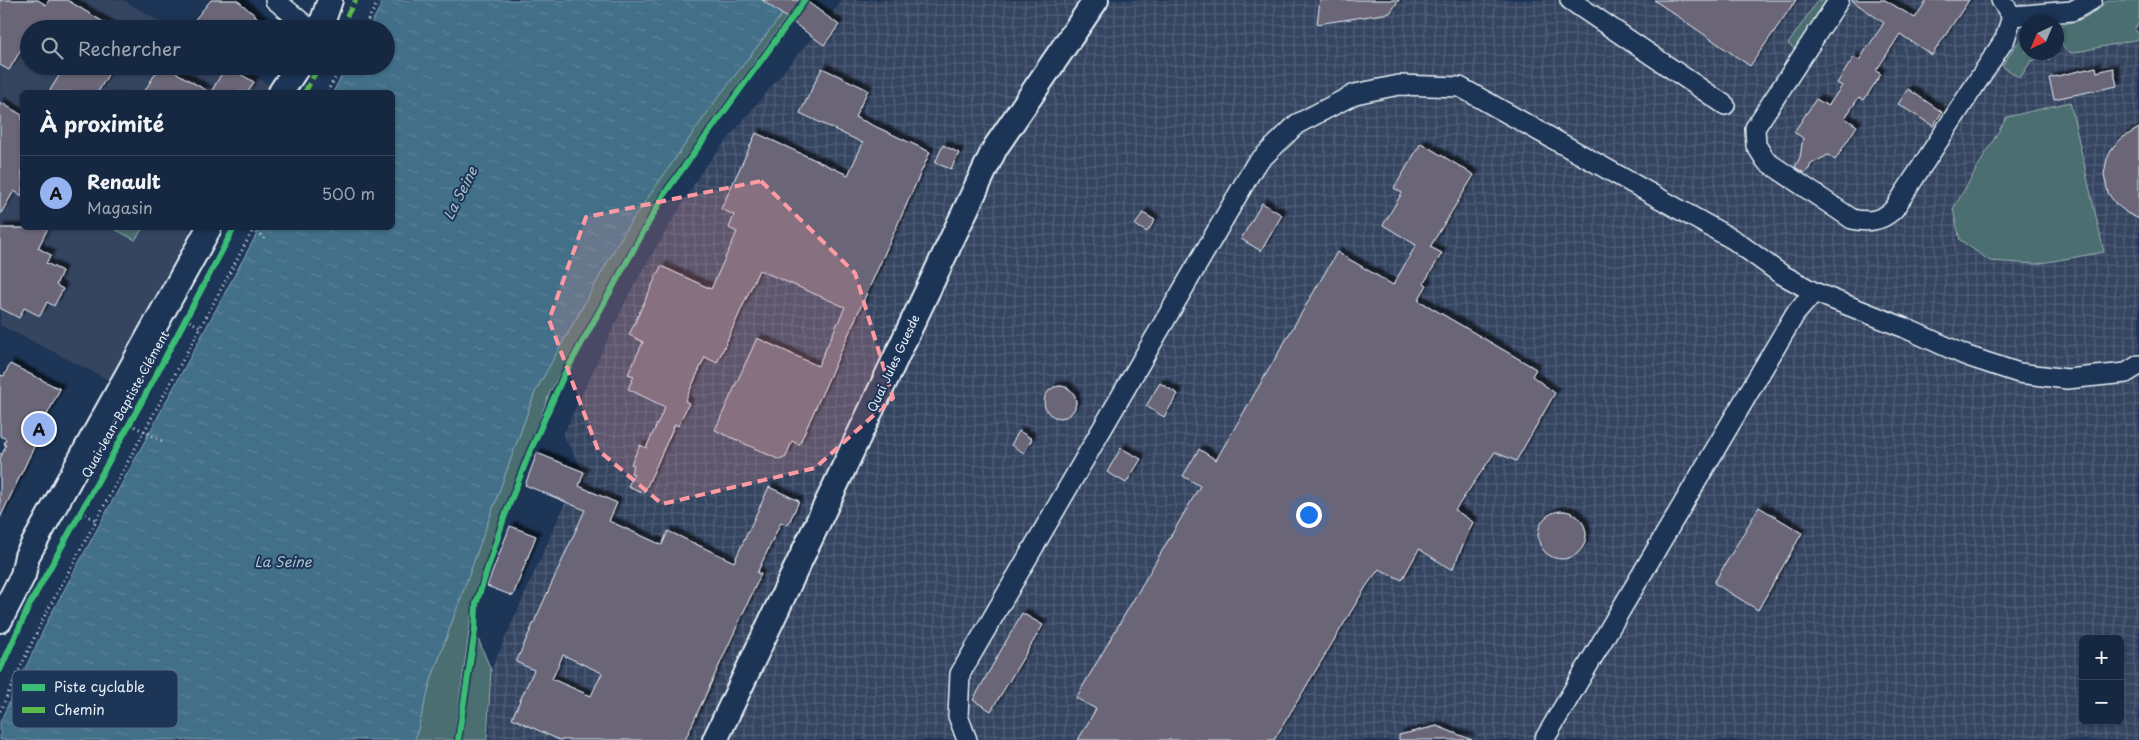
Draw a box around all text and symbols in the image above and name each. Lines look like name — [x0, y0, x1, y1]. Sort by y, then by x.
north arrow — [2019, 15, 2064, 60]
search box — [20, 20, 395, 75]
icon: search — [38, 34, 66, 62]
text: Rechercher — [78, 34, 181, 62]
text: À proximité — [40, 107, 164, 139]
water label: La Seine — [438, 162, 483, 223]
text: Renault — [87, 167, 161, 195]
text: A — [50, 181, 62, 205]
text: 500 m — [322, 181, 375, 205]
text: Magasin — [87, 195, 153, 219]
street label: Quai Jules Guesde — [863, 311, 923, 415]
street label: Quai Jean-Baptiste Clément — [77, 327, 173, 481]
pin: A — [23, 410, 55, 448]
your location — [1296, 502, 1322, 528]
water label: La Seine — [254, 551, 313, 572]
map controls — [2079, 635, 2124, 725]
button: + — [2079, 635, 2124, 680]
legend — [12, 670, 178, 728]
text: Piste cyclable — [54, 676, 145, 697]
button: − — [2079, 680, 2124, 725]
text: Chemin — [54, 699, 105, 720]

